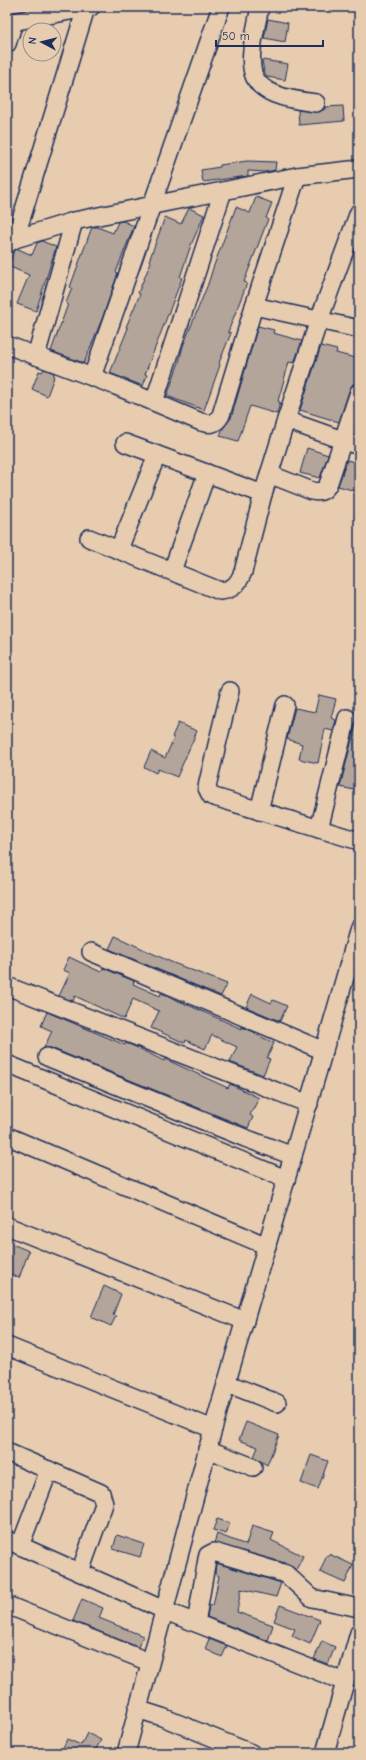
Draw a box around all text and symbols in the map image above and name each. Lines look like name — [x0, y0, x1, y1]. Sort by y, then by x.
north arrow — [22, 22, 62, 62]
scale bar — [216, 22, 323, 48]
text: 50 m — [222, 29, 250, 43]
text: N — [26, 36, 39, 45]

